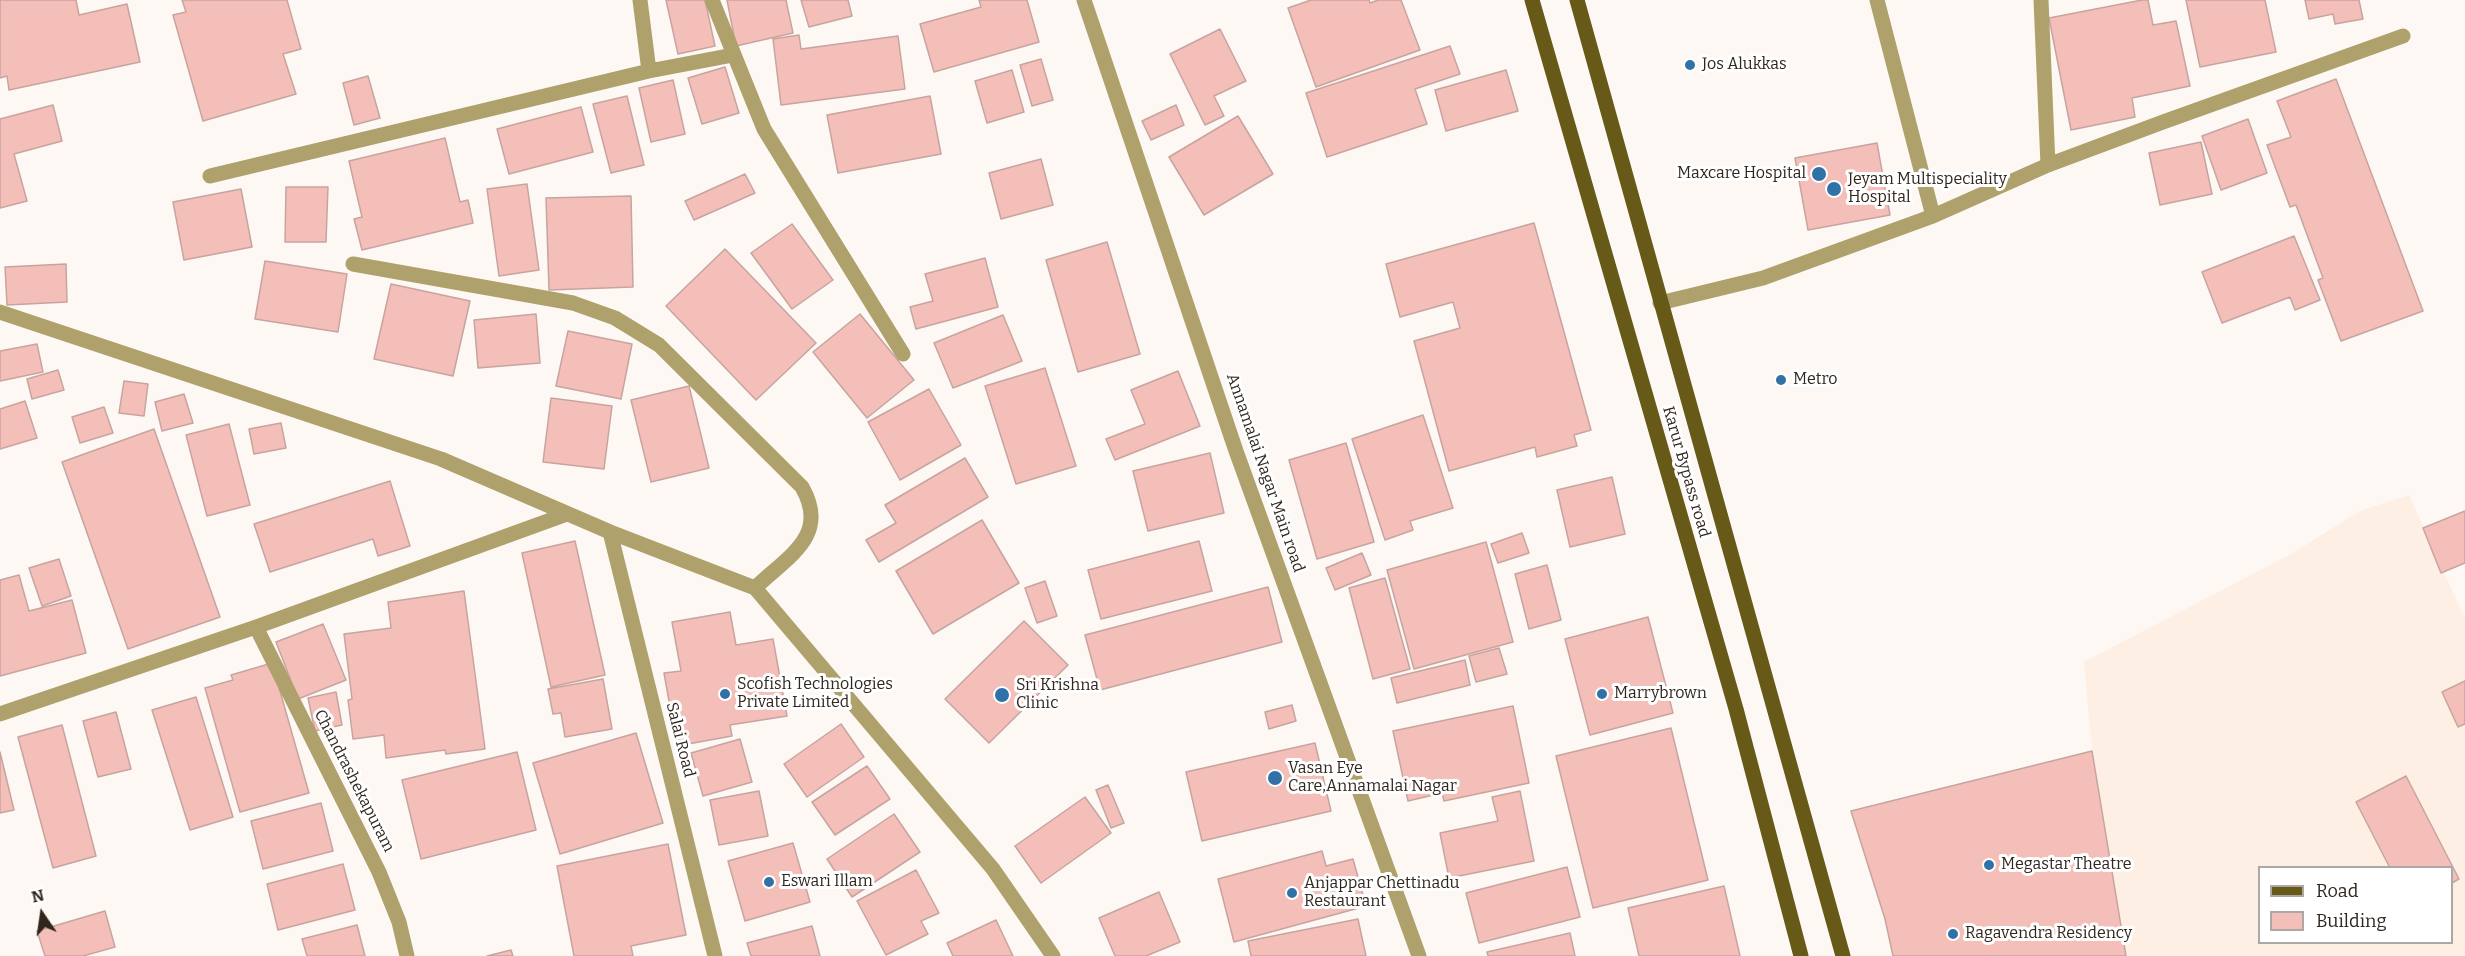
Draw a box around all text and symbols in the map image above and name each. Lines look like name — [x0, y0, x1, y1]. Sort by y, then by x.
place label: Jos Alukkas — [1702, 55, 1787, 75]
marker: Jos Alukkas — [1683, 58, 1697, 72]
place label: Maxcare Hospital — [1677, 164, 1806, 184]
marker: Maxcare Hospital — [1810, 165, 1828, 183]
place label: Jeyam Multispeciality Hospital — [1848, 170, 2007, 208]
marker: Jeyam Multispeciality Hospital — [1825, 180, 1843, 198]
place label: Metro — [1793, 370, 1837, 390]
street label: Annamalai Nagar Main road — [1222, 371, 1308, 575]
marker: Metro — [1774, 373, 1788, 387]
street label: Karur Bypass road — [1658, 404, 1714, 540]
place label: Scofish Technologies Private Limited — [737, 675, 893, 713]
place label: Sri Krishna Clinic — [1016, 676, 1099, 714]
place label: Marrybrown — [1614, 684, 1707, 704]
marker: Sri Krishna Clinic — [993, 686, 1011, 704]
marker: Scofish Technologies Private Limited — [718, 687, 732, 701]
marker: Marrybrown — [1595, 687, 1609, 701]
street label: Salai Road — [661, 700, 699, 780]
street label: Chandrashekapuram — [310, 707, 398, 855]
place label: Vasan Eye Care,Annamalai Nagar — [1288, 759, 1457, 797]
marker: Vasan Eye Care,Annamalai Nagar — [1266, 769, 1284, 787]
place label: Megastar Theatre — [2001, 855, 2131, 875]
marker: Megastar Theatre — [1982, 858, 1996, 872]
legend — [2258, 866, 2453, 944]
place label: Eswari Illam — [781, 872, 873, 892]
place label: Anjappar Chettinadu Restaurant — [1304, 874, 1460, 912]
marker: Eswari Illam — [762, 875, 776, 889]
text: Road — [2316, 880, 2358, 902]
north arrow — [12, 884, 72, 944]
text: N — [30, 885, 46, 907]
marker: Anjappar Chettinadu Restaurant — [1285, 886, 1299, 900]
text: Building — [2316, 910, 2387, 932]
place label: Ragavendra Residency — [1965, 924, 2132, 944]
marker: Ragavendra Residency — [1946, 927, 1960, 941]

